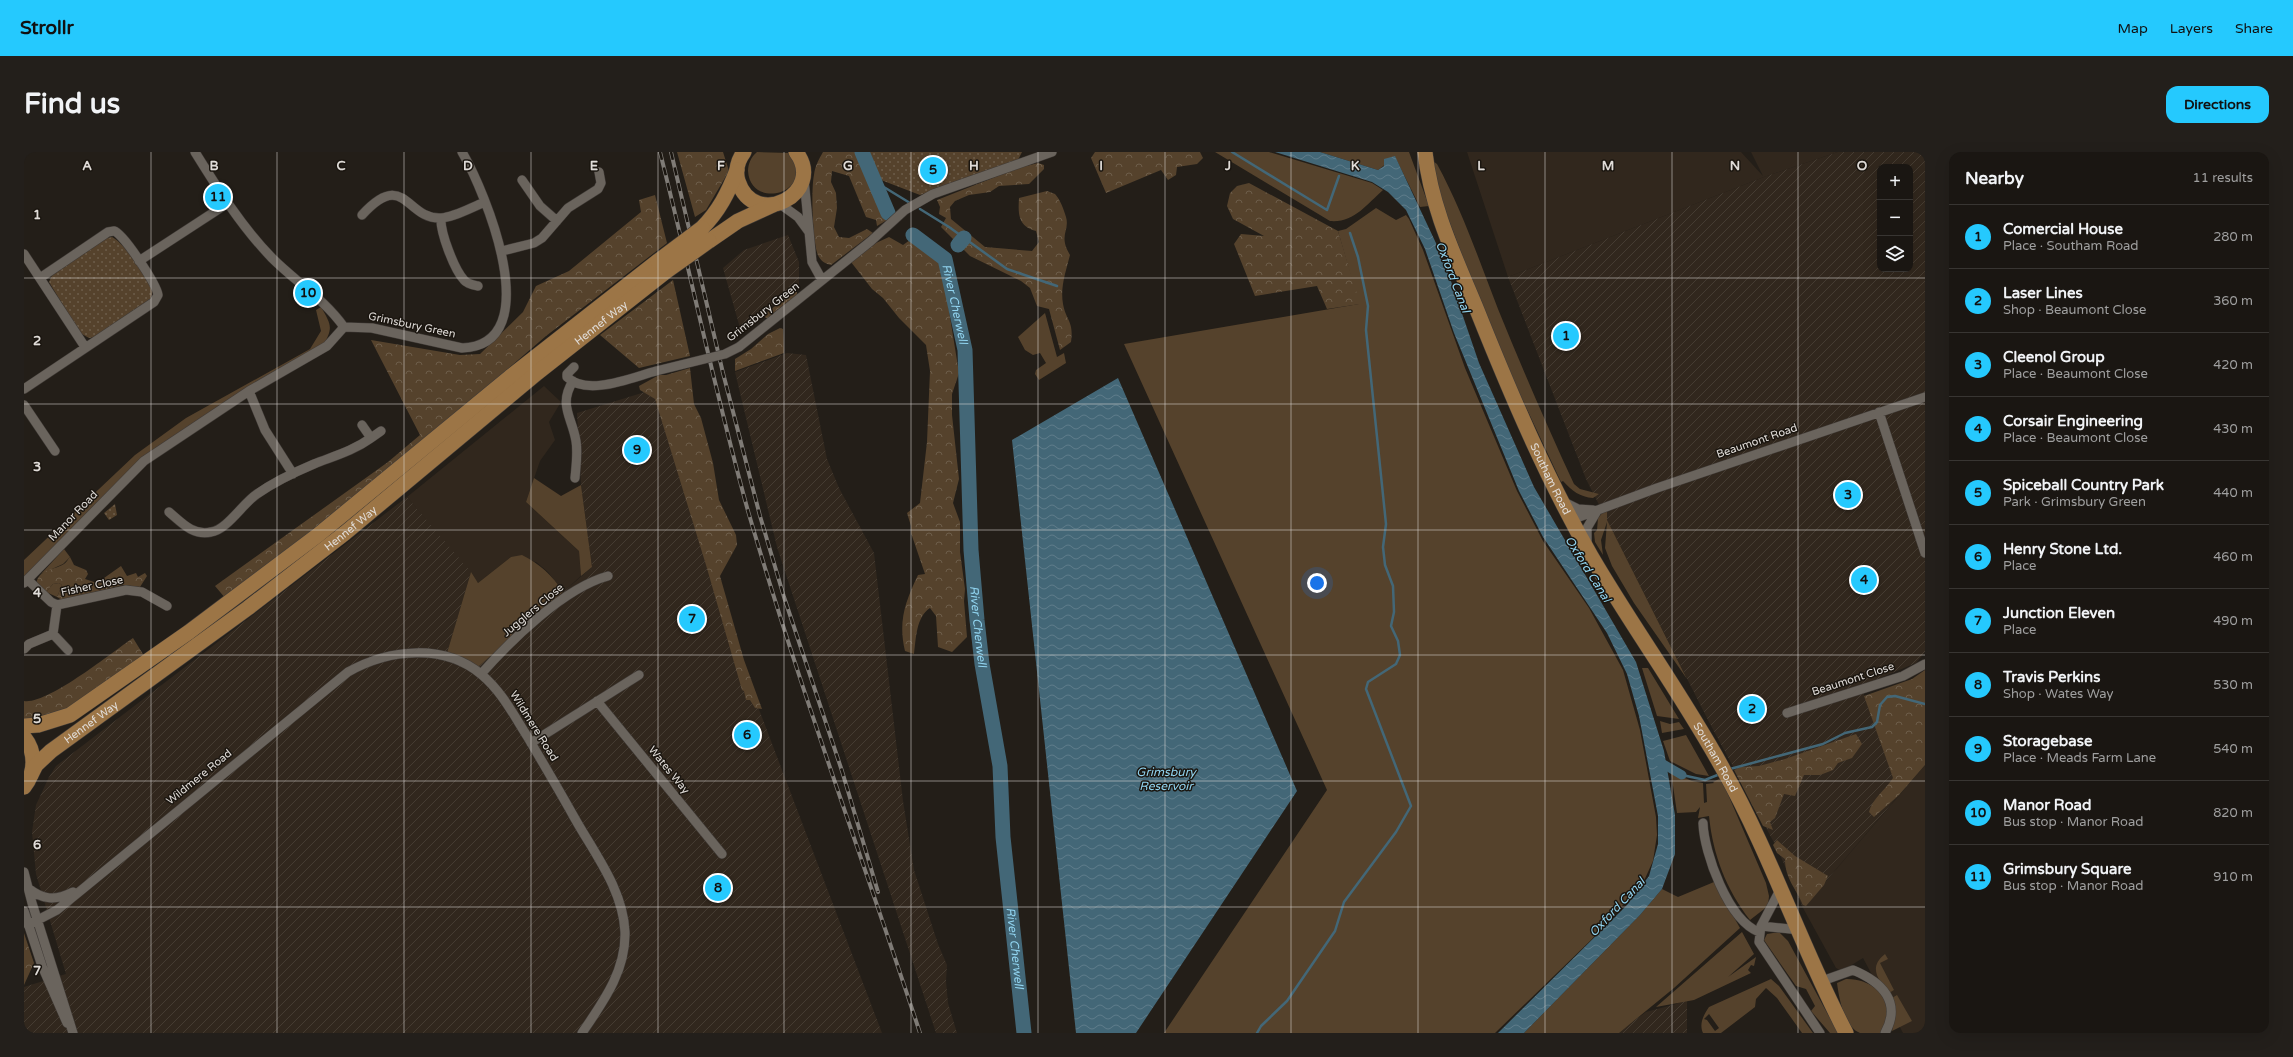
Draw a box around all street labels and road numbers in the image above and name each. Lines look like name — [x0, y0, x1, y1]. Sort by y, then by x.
street label: Grimsbury Green — [724, 280, 802, 344]
street label: Hennef Way — [572, 298, 630, 348]
street label: Grimsbury Green — [367, 309, 457, 341]
street label: Beaumont Road — [1715, 421, 1799, 461]
street label: Southam Road — [1528, 441, 1574, 517]
street label: Manor Road — [46, 488, 100, 544]
street label: Hennef Way — [322, 503, 379, 553]
street label: Fisher Close — [60, 573, 124, 599]
street label: Jugglers Close — [500, 581, 566, 639]
street label: Beaumont Close — [1810, 660, 1896, 698]
street label: Wildmere Road — [507, 688, 561, 764]
street label: Hennef Way — [61, 698, 121, 746]
street label: Southam Road — [1691, 720, 1741, 794]
street label: Wates Way — [646, 743, 692, 797]
street label: Wildmere Road — [164, 747, 234, 807]

